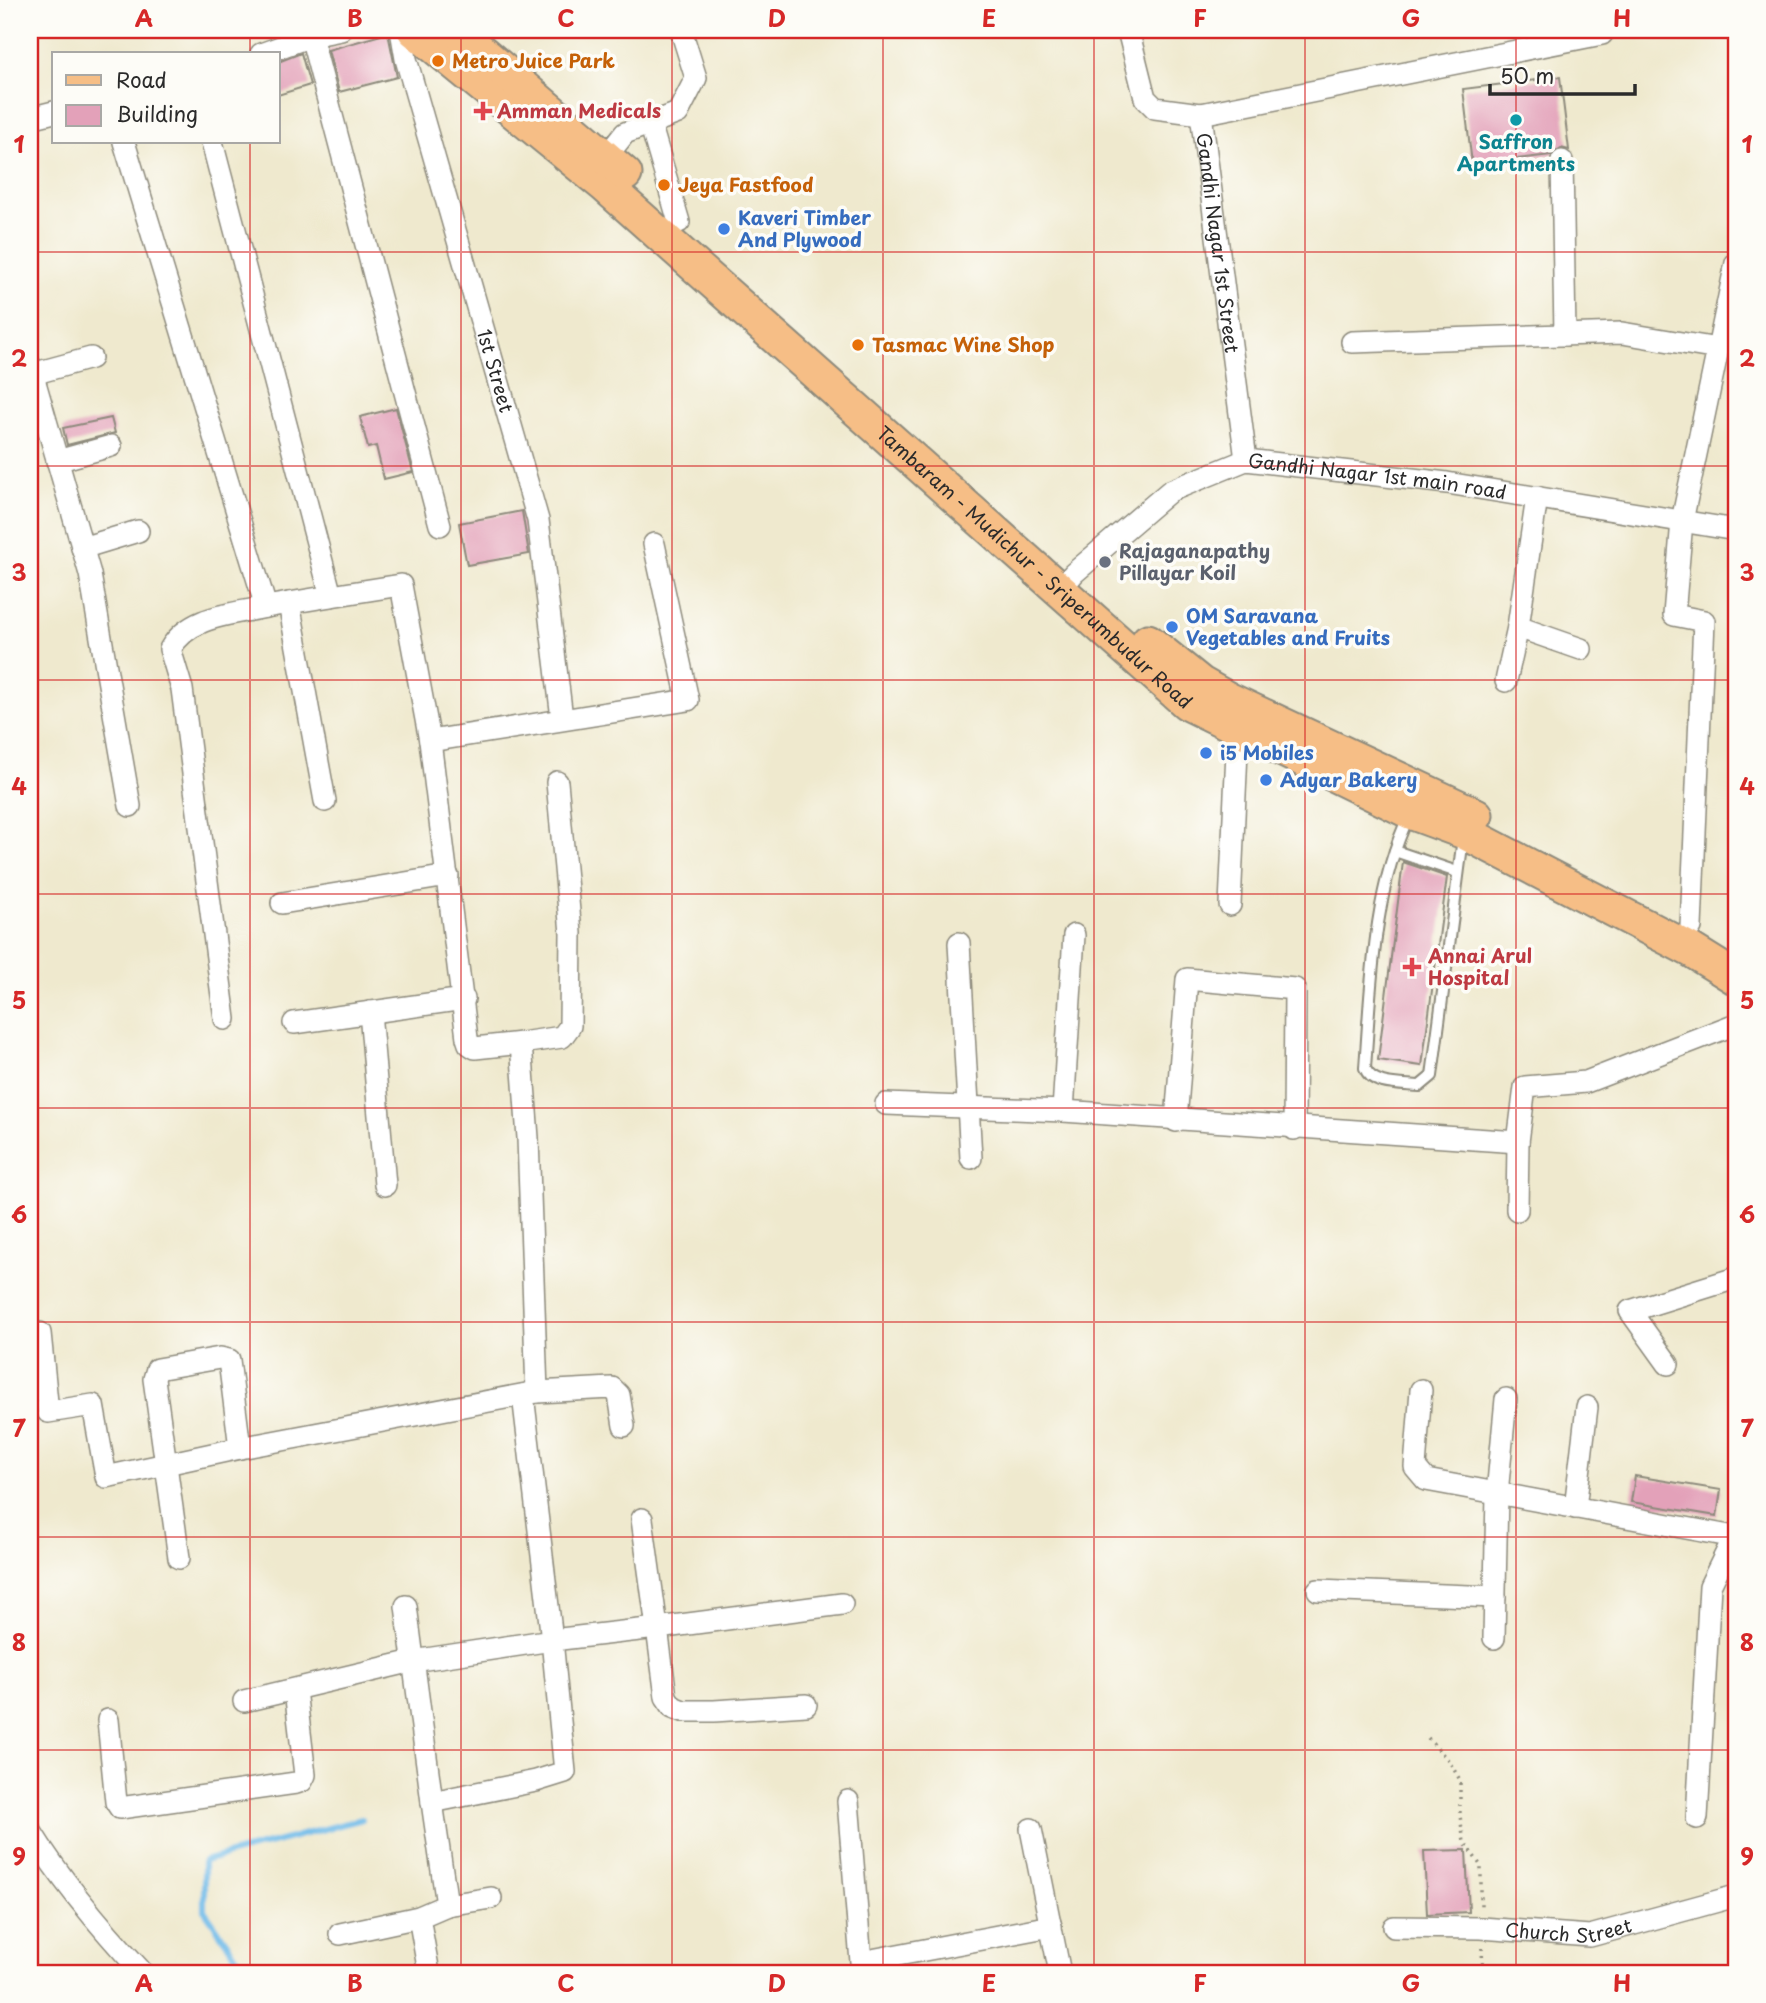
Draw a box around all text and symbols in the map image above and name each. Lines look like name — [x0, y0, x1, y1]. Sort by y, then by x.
text: A — [135, 0, 153, 35]
text: B — [347, 0, 363, 35]
text: C — [557, 0, 575, 35]
text: D — [768, 0, 786, 35]
text: E — [982, 0, 996, 35]
text: F — [1193, 0, 1207, 35]
text: G — [1402, 0, 1420, 35]
text: H — [1613, 0, 1631, 35]
place label: Metro Juice Park — [452, 46, 615, 74]
legend — [52, 52, 280, 144]
scale bar — [1490, 52, 1635, 96]
marker: Metro Juice Park — [430, 53, 446, 69]
text: 50 m — [1500, 59, 1554, 91]
text: Road — [116, 63, 167, 95]
place label: Amman Medicals — [496, 96, 661, 124]
text: Building — [116, 97, 198, 129]
marker: Amman Medicals — [475, 103, 491, 119]
marker: Saffron Apartments — [1508, 112, 1524, 128]
text: 1 — [14, 126, 25, 161]
text: 1 — [1742, 126, 1753, 161]
place label: Saffron Apartments — [1457, 127, 1575, 177]
street label: Gandhi Nagar 1st Street — [1191, 131, 1247, 355]
place label: Jeya Fastfood — [678, 170, 813, 198]
marker: Jeya Fastfood — [656, 177, 672, 193]
place label: Kaveri Timber And Plywood — [738, 203, 871, 253]
marker: Kaveri Timber And Plywood — [716, 221, 732, 237]
street label: 1st Street — [471, 326, 522, 416]
place label: Tasmac Wine Shop — [872, 330, 1055, 358]
marker: Tasmac Wine Shop — [850, 337, 866, 353]
text: 2 — [11, 340, 27, 375]
text: 2 — [1739, 340, 1755, 375]
street label: Tambaram - Mudichur - Sriperumbudur Road — [871, 419, 1199, 715]
street label: Gandhi Nagar 1st main road — [1247, 445, 1509, 505]
place label: Rajaganapathy Pillayar Koil — [1119, 536, 1270, 586]
text: 3 — [11, 554, 27, 589]
marker: Rajaganapathy Pillayar Koil — [1097, 554, 1113, 570]
text: 3 — [1739, 554, 1755, 589]
place label: OM Saravana Vegetables and Fruits — [1186, 601, 1390, 651]
marker: OM Saravana Vegetables and Fruits — [1164, 619, 1180, 635]
place label: i5 Mobiles — [1220, 738, 1314, 766]
marker: i5 Mobiles — [1198, 745, 1214, 761]
place label: Adyar Bakery — [1280, 765, 1417, 793]
text: 4 — [11, 768, 27, 803]
text: 4 — [1739, 768, 1755, 803]
marker: Adyar Bakery — [1258, 772, 1274, 788]
place label: Annai Arul Hospital — [1427, 941, 1532, 991]
marker: Annai Arul Hospital — [1402, 957, 1422, 977]
text: 5 — [12, 982, 26, 1017]
text: 5 — [1740, 982, 1754, 1017]
text: 6 — [11, 1196, 27, 1231]
text: 6 — [1739, 1196, 1755, 1231]
text: 7 — [12, 1410, 26, 1445]
text: 7 — [1740, 1410, 1754, 1445]
text: 8 — [12, 1624, 26, 1659]
text: 8 — [1740, 1624, 1754, 1659]
text: 9 — [12, 1838, 26, 1873]
text: 9 — [1740, 1838, 1754, 1873]
street label: Church Street — [1504, 1910, 1635, 1949]
text: A — [135, 1965, 153, 2000]
text: B — [347, 1965, 363, 2000]
text: C — [557, 1965, 575, 2000]
text: D — [768, 1965, 786, 2000]
text: E — [982, 1965, 996, 2000]
text: F — [1193, 1965, 1207, 2000]
text: G — [1402, 1965, 1420, 2000]
text: H — [1613, 1965, 1631, 2000]

